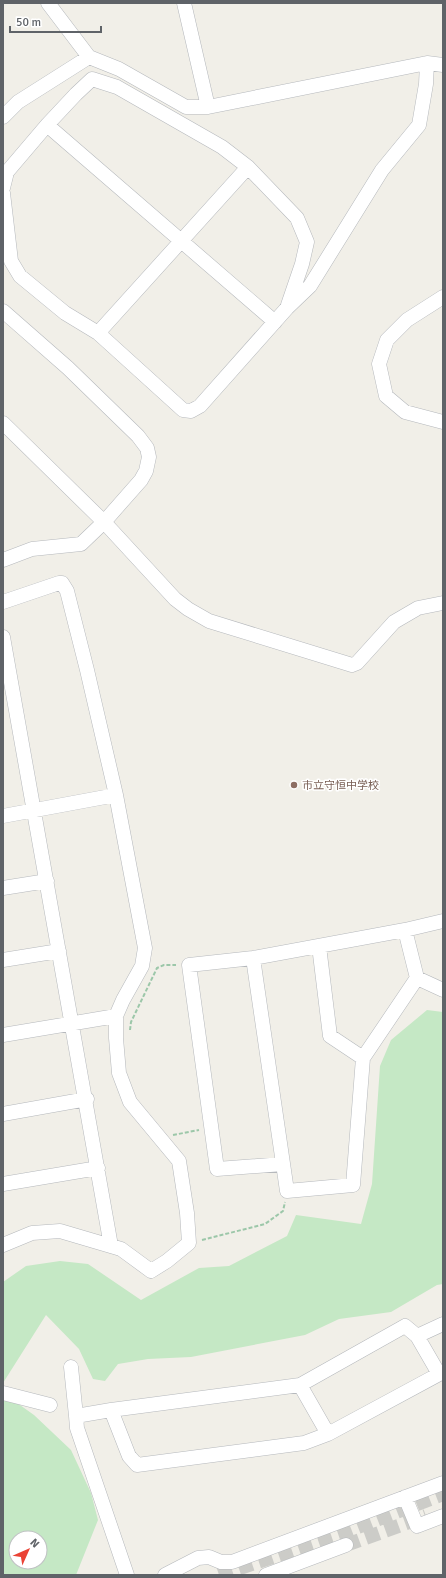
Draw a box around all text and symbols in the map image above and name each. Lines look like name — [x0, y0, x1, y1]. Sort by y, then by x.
scale bar — [10, 8, 101, 34]
text: 50 m — [16, 15, 41, 30]
place label: 市立守恒中学校 — [302, 779, 379, 792]
marker: 市立守恒中学校 — [289, 780, 299, 790]
north arrow — [8, 1530, 48, 1570]
text: N — [27, 1536, 42, 1551]

